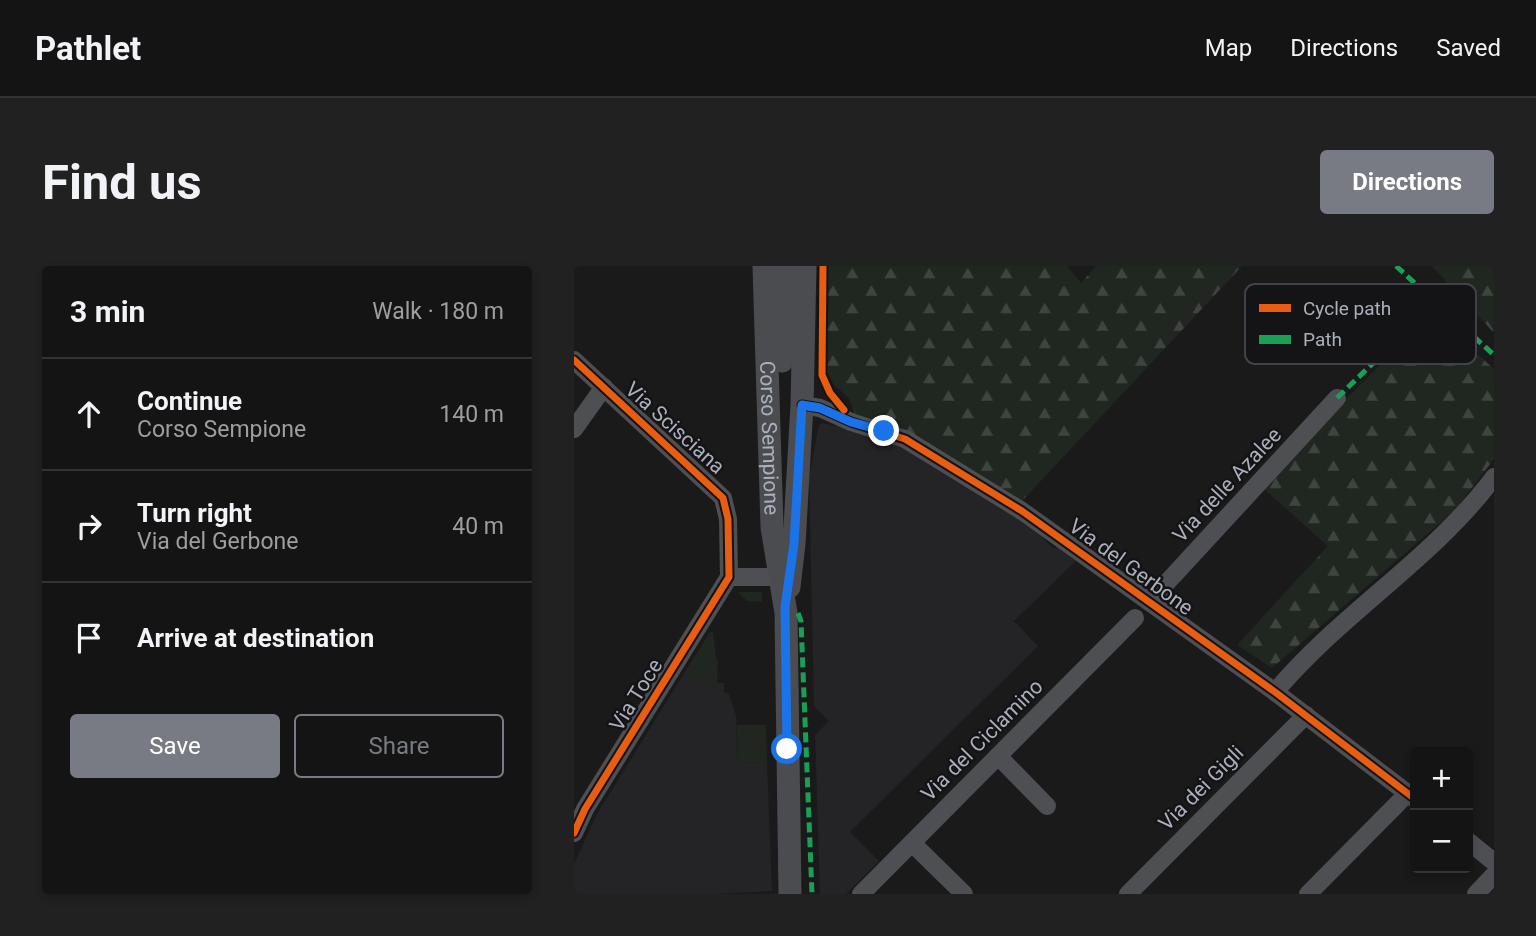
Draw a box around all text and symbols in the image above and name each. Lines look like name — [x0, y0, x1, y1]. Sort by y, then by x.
text: Pathlet — [35, 29, 141, 68]
text: Map — [1205, 34, 1252, 62]
text: Directions — [1290, 34, 1398, 62]
text: Saved — [1436, 34, 1501, 62]
button: Directions — [1320, 150, 1494, 214]
text: Find us — [42, 154, 202, 211]
legend — [1245, 284, 1476, 364]
text: 3 min — [70, 294, 145, 329]
text: Cycle path — [1303, 297, 1391, 320]
text: Walk · 180 m — [372, 298, 504, 325]
text: Path — [1303, 328, 1342, 351]
street label: Corso Sempione — [755, 360, 784, 516]
street label: Via Scisciana — [621, 377, 729, 479]
text: Continue — [137, 386, 242, 416]
icon: ahead — [70, 395, 108, 433]
text: 140 m — [439, 401, 504, 428]
route end — [868, 415, 899, 446]
text: Corso Sempione — [137, 416, 306, 443]
street label: Via delle Azalee — [1168, 423, 1286, 547]
text: Turn right — [137, 498, 252, 528]
icon: right — [70, 507, 108, 545]
text: 40 m — [452, 513, 504, 540]
street label: Via del Gerbone — [1064, 514, 1198, 620]
text: Via del Gerbone — [137, 528, 299, 555]
icon: arrive — [70, 619, 108, 657]
text: Arrive at destination — [137, 623, 374, 653]
street label: Via Toce — [605, 655, 667, 735]
street label: Via del Ciclamino — [916, 674, 1048, 806]
button: Save — [70, 714, 280, 778]
button: Share — [294, 714, 504, 778]
route start — [771, 733, 802, 764]
street label: Via dei Gigli — [1154, 741, 1248, 835]
map controls — [1410, 747, 1473, 873]
button: + — [1410, 747, 1473, 810]
button: − — [1410, 810, 1473, 873]

